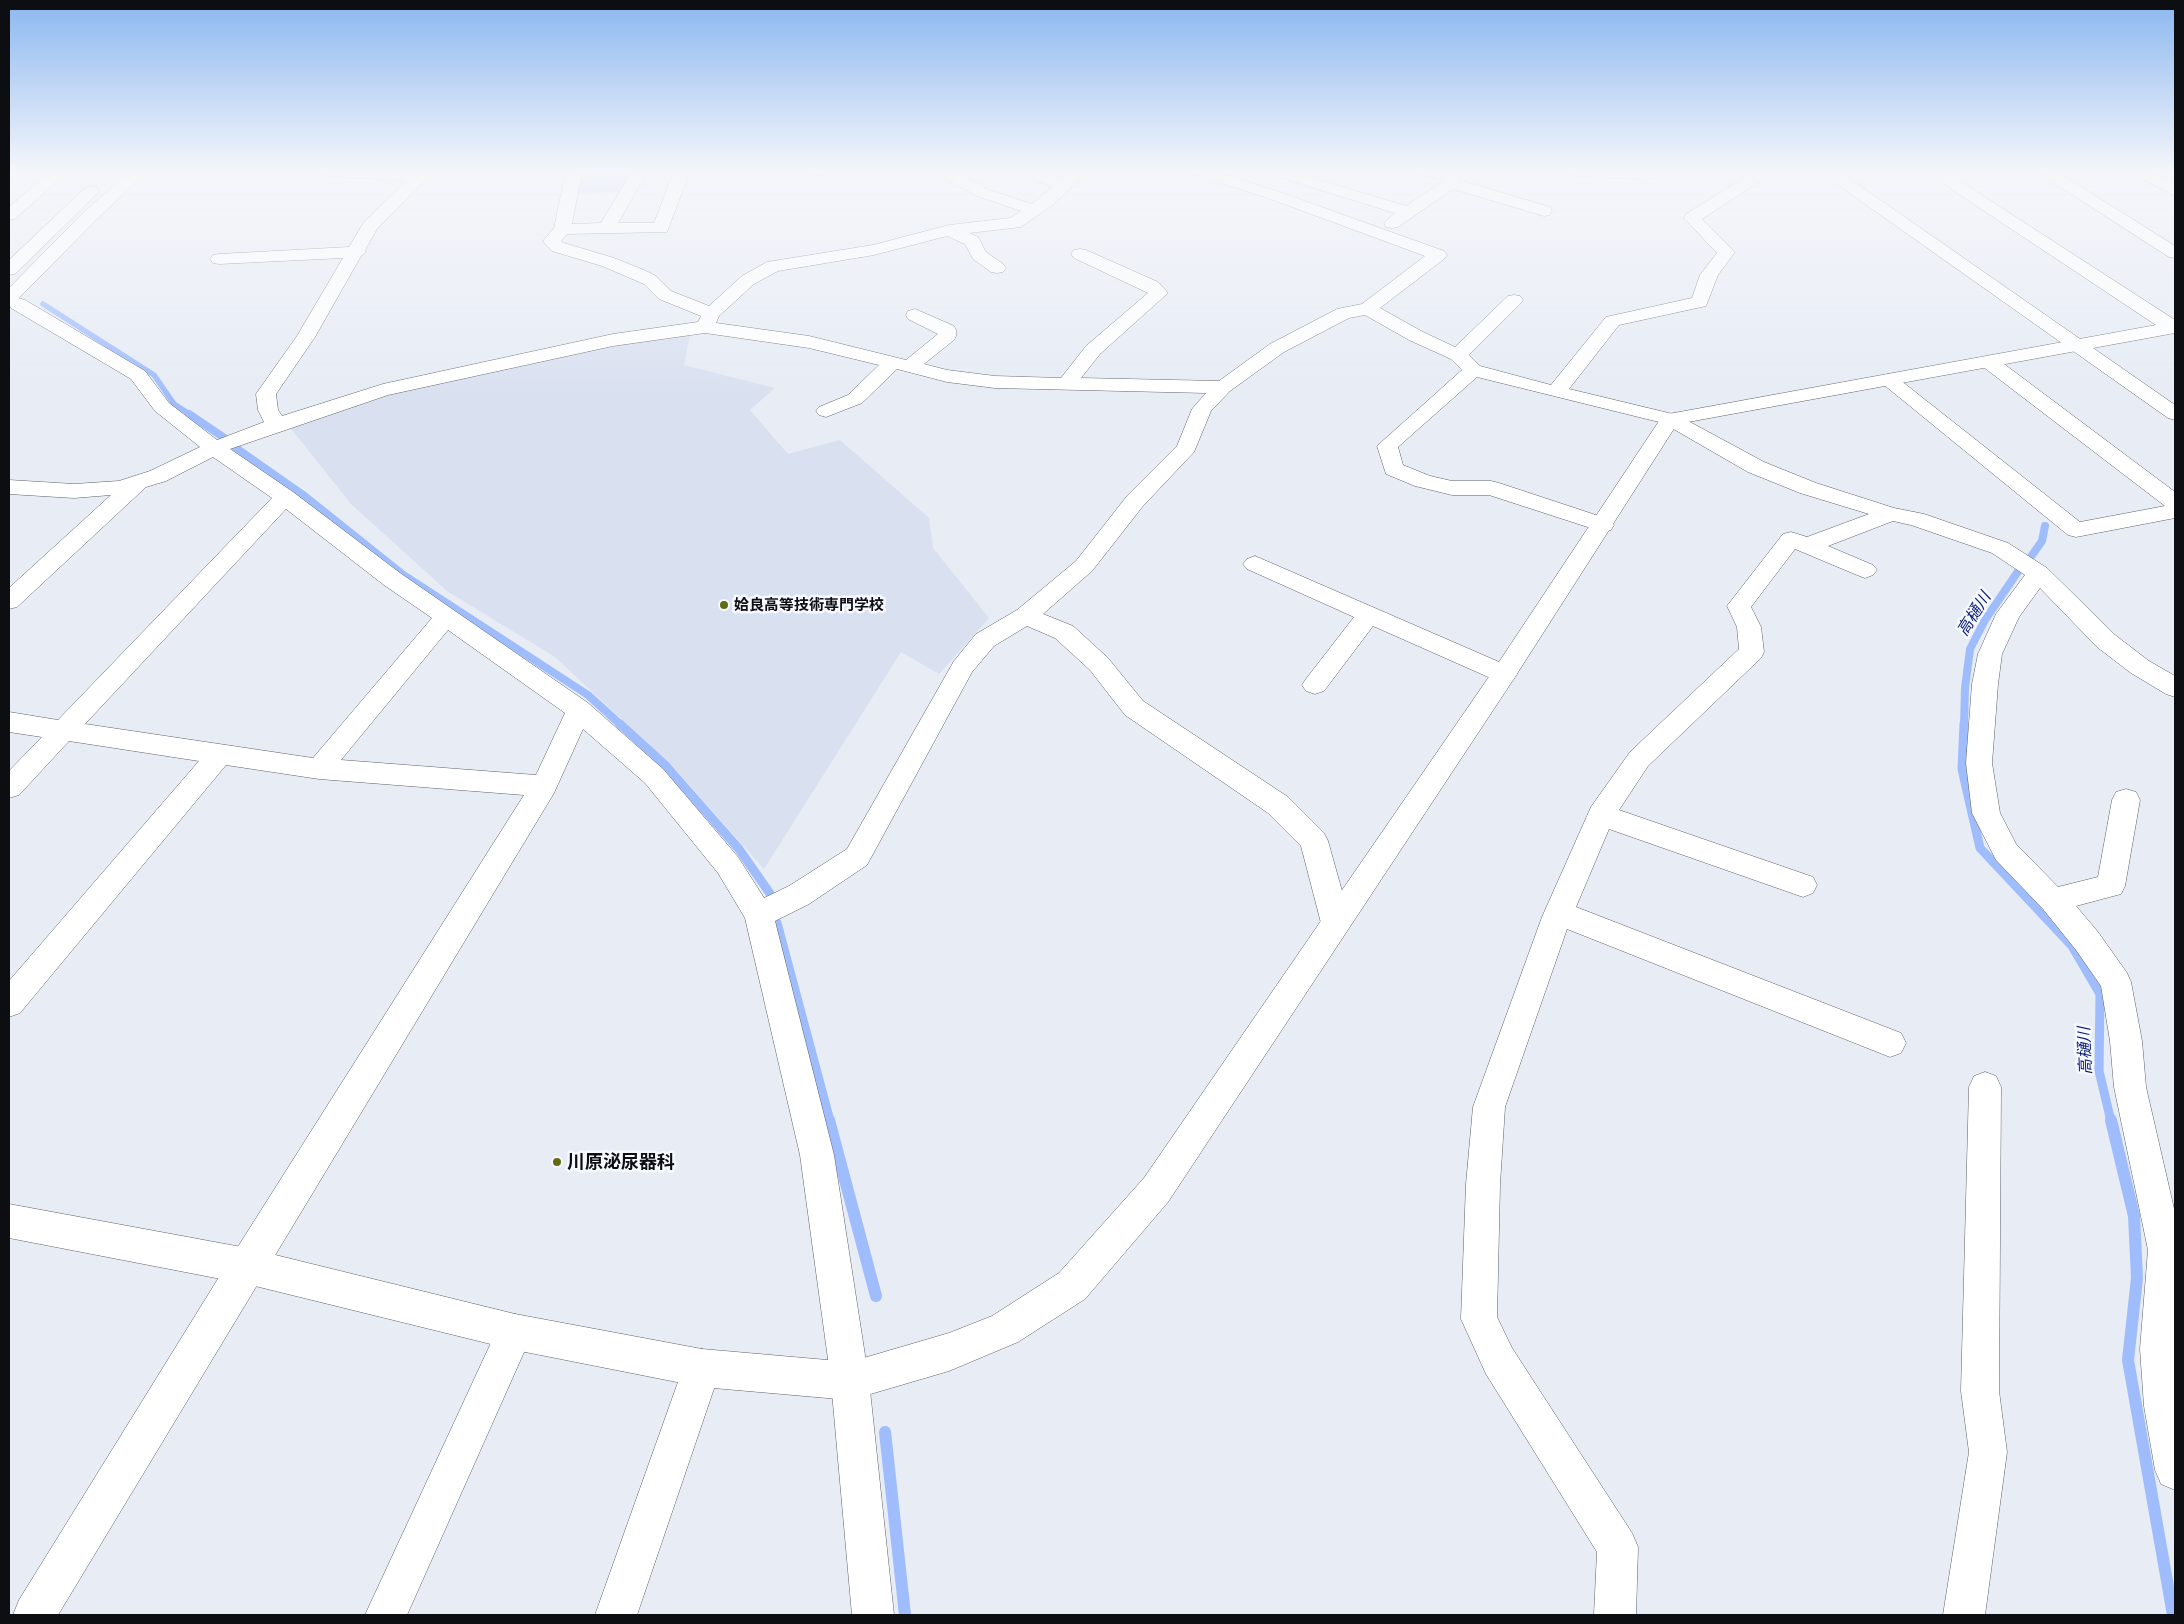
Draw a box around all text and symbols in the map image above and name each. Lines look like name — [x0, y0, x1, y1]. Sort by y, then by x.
water label: 高樋川 — [1953, 589, 1995, 639]
place label: 姶良高等技術専門学校 — [734, 596, 884, 614]
marker: 姶良高等技術専門学校 — [718, 599, 730, 611]
water label: 高樋川 — [2075, 1027, 2095, 1075]
place label: 川原泌尿器科 — [567, 1151, 675, 1173]
marker: 川原泌尿器科 — [551, 1156, 563, 1168]

